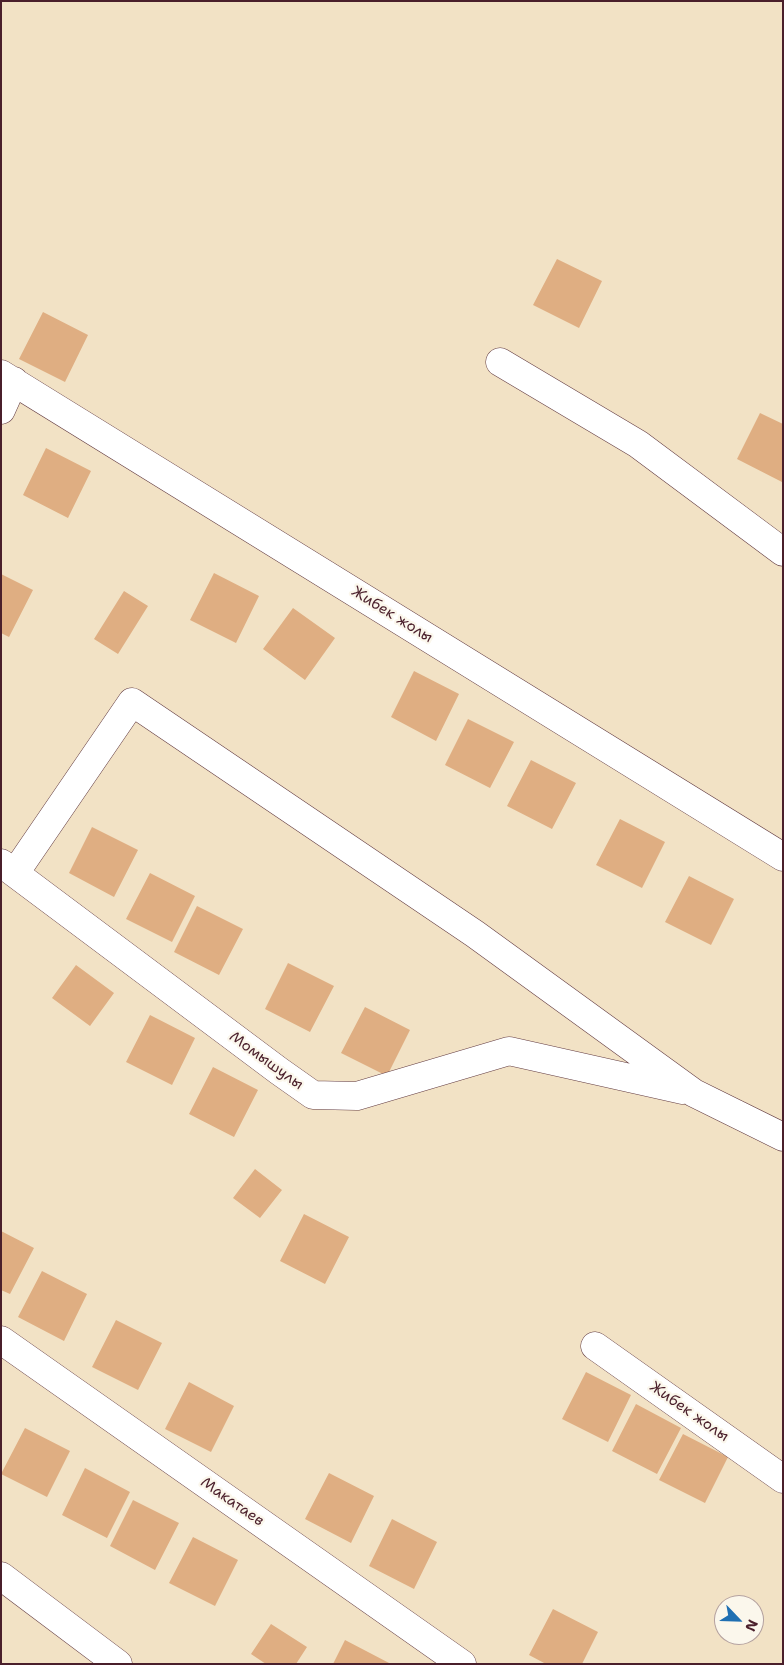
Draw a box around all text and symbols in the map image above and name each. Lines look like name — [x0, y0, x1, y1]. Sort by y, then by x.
street label: Жибек жолы — [348, 583, 436, 647]
street label: Момышулы — [225, 1028, 307, 1094]
street label: Жибек жолы — [646, 1378, 732, 1446]
street label: Макатаев — [197, 1474, 267, 1530]
north arrow — [714, 1595, 764, 1645]
text: N — [741, 1617, 762, 1634]

